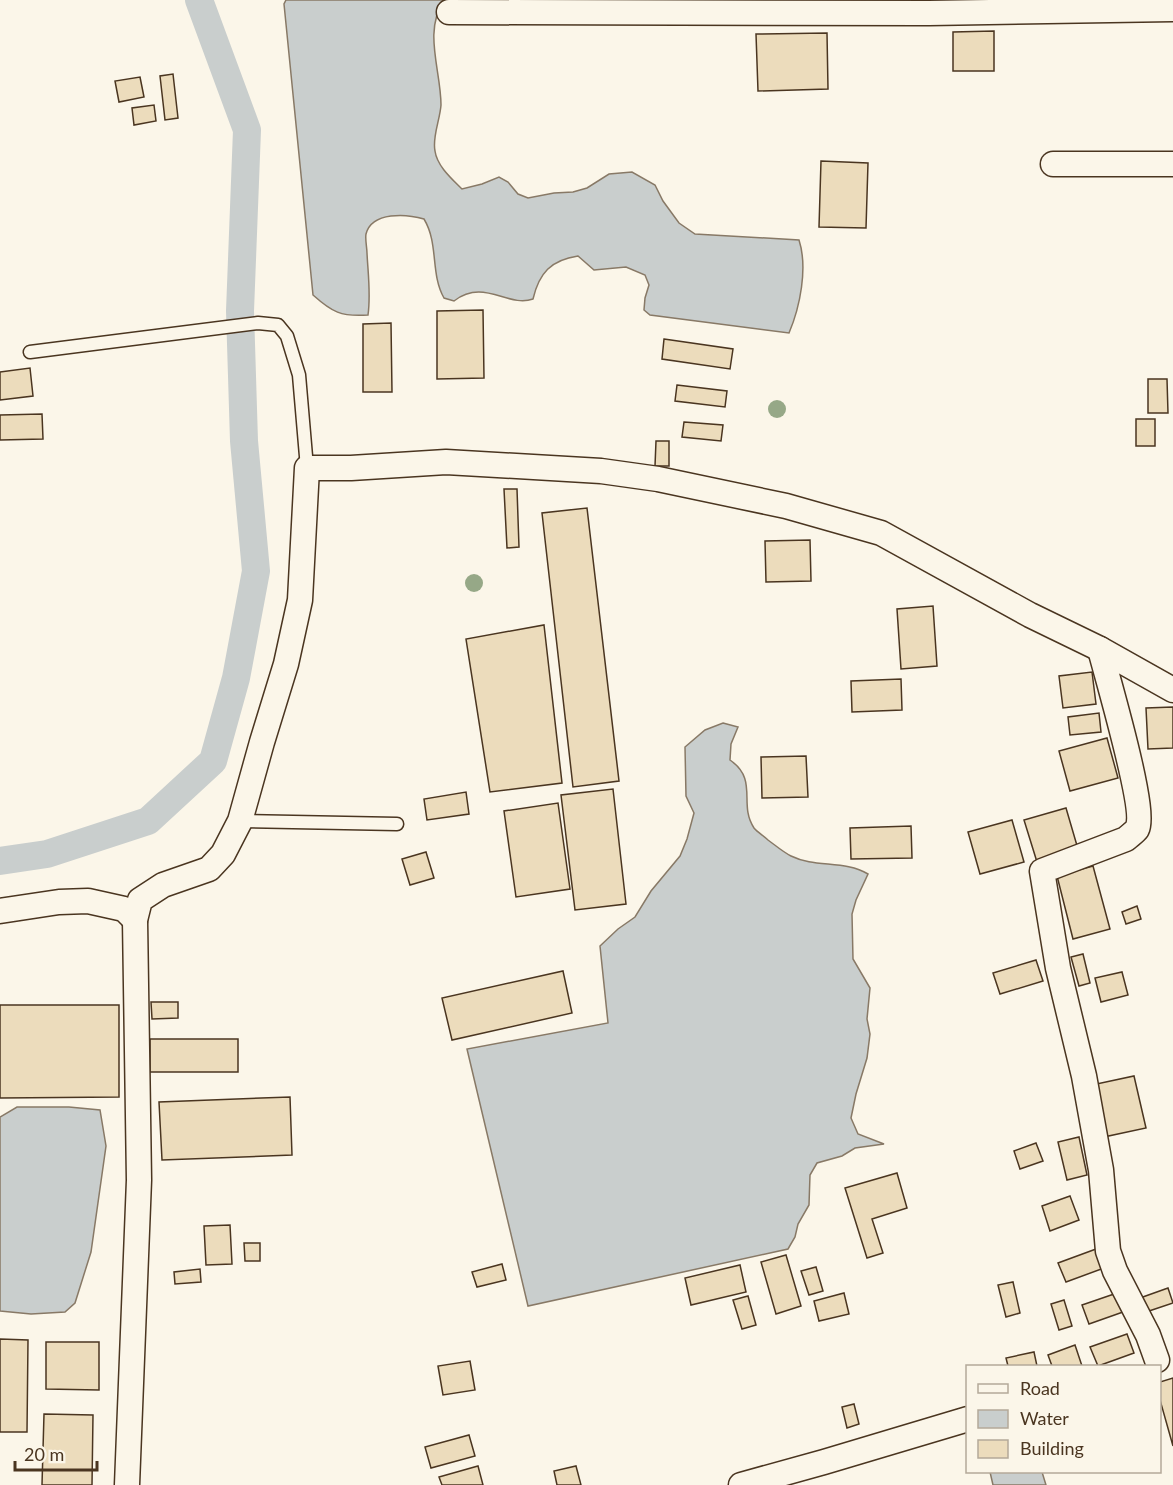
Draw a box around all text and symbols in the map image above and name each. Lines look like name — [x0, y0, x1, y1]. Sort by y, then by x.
legend — [966, 1365, 1161, 1473]
text: Road — [1020, 1377, 1060, 1399]
text: Water — [1020, 1407, 1069, 1429]
scale bar — [15, 1434, 98, 1472]
text: Building — [1020, 1437, 1084, 1459]
text: 20 m — [24, 1443, 64, 1465]

